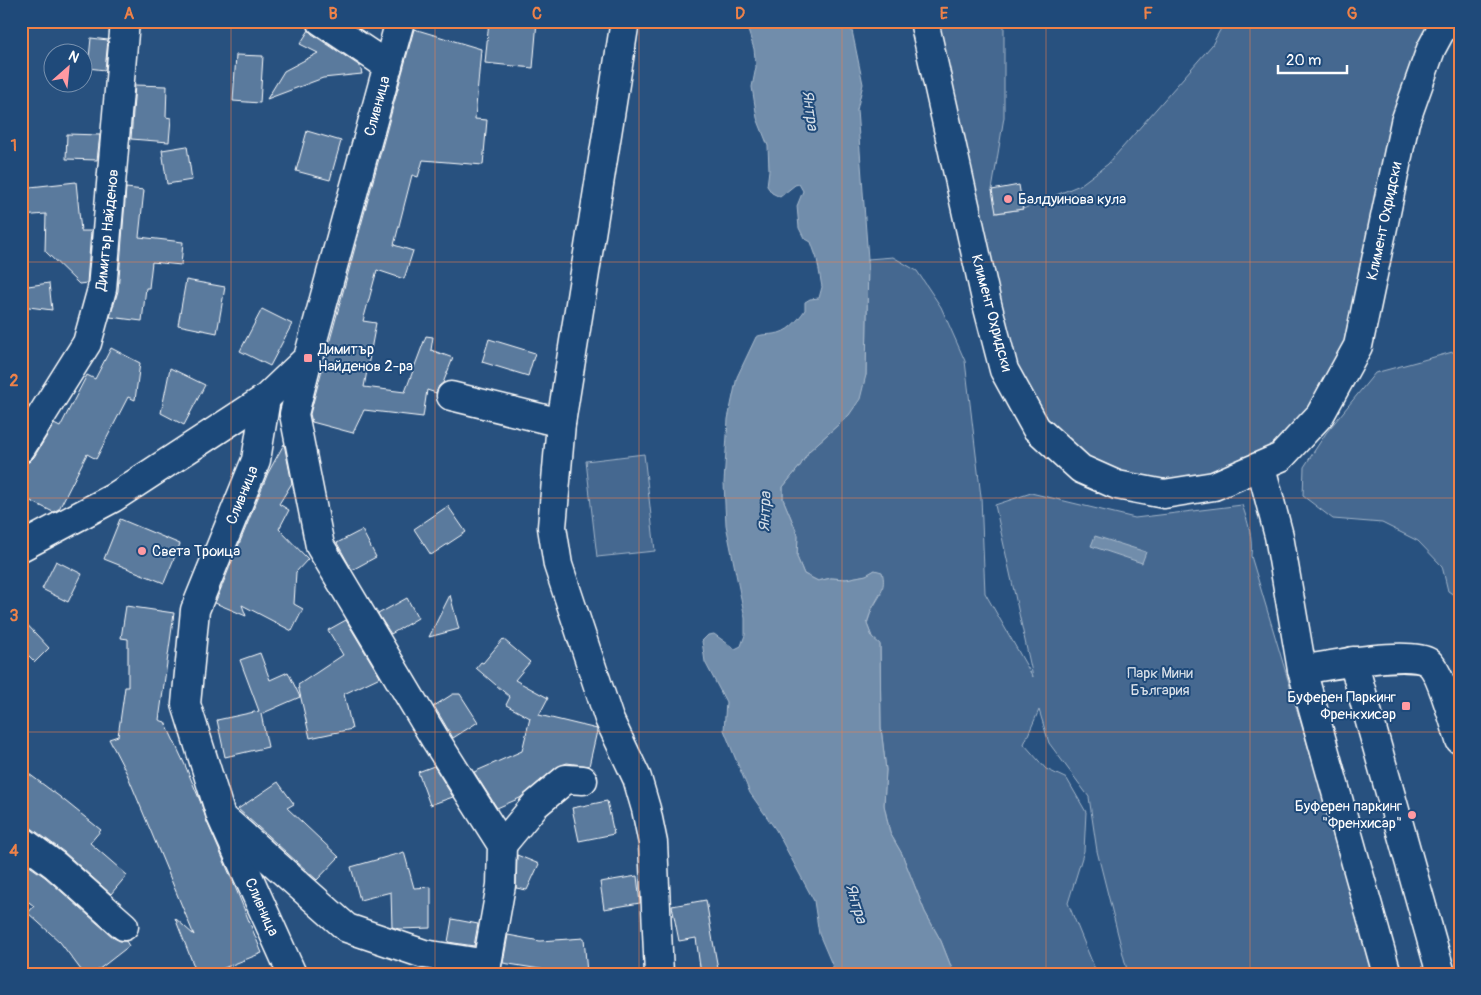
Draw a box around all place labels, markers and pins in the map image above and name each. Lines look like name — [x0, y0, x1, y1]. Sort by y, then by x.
place label: Балдуинова кула — [1018, 190, 1126, 209]
marker: Балдуинова кула — [1002, 193, 1014, 205]
place label: Димитър Найденов 2-ра — [317, 340, 413, 376]
marker: Димитър Найденов 2-ра — [302, 352, 314, 364]
place label: Света Троица — [152, 542, 240, 561]
marker: Света Троица — [136, 545, 148, 557]
place label: Буферен Паркинг Френкхисар — [1287, 688, 1396, 724]
marker: Буферен Паркинг Френкхисар — [1400, 700, 1412, 712]
place label: Буферен паркинг "Френхисар" — [1295, 797, 1402, 833]
marker: Буферен паркинг "Френхисар" — [1406, 809, 1418, 821]

